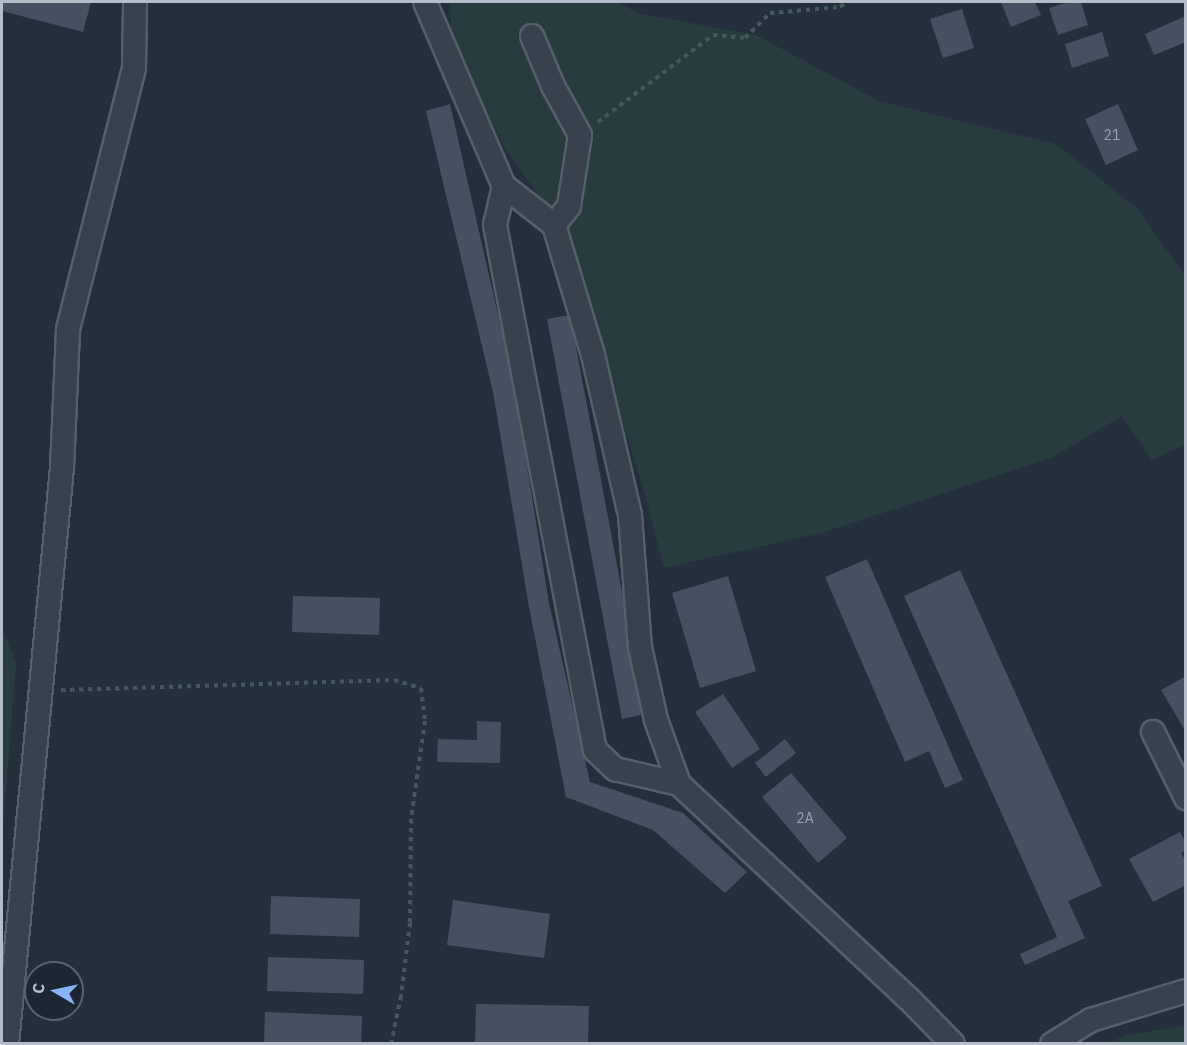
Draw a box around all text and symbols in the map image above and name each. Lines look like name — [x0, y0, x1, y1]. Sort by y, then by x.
house number: 21 — [1104, 127, 1120, 143]
house number: 2А — [796, 810, 814, 826]
north arrow — [24, 961, 84, 1021]
text: С — [28, 982, 49, 995]

